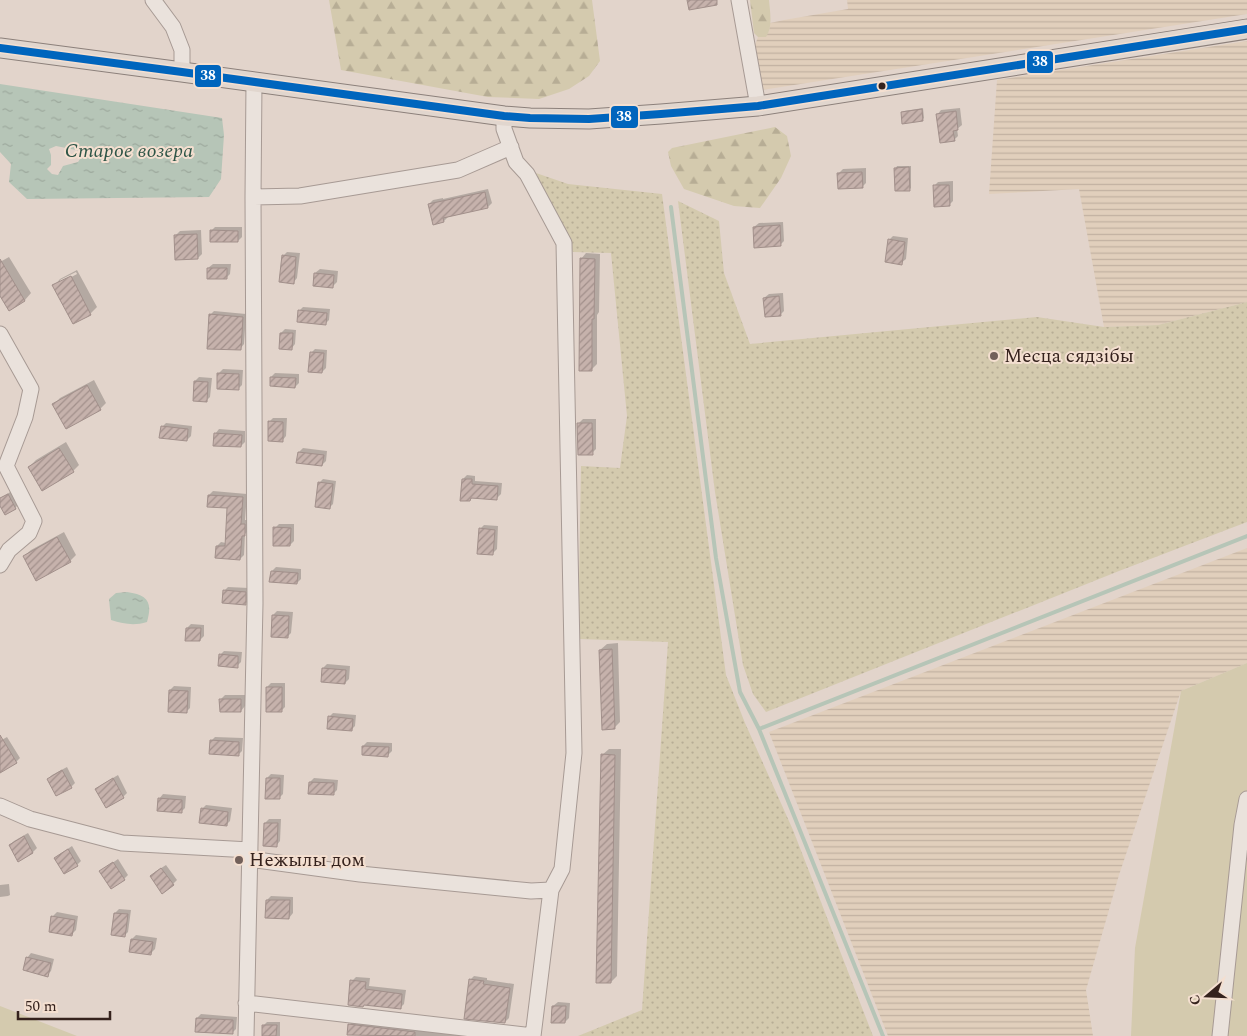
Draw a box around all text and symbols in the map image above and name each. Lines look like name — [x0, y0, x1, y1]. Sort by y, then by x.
line badge: 38 — [1026, 50, 1054, 74]
text: 38 — [1032, 51, 1048, 72]
line badge: 38 — [194, 64, 222, 88]
text: 38 — [200, 65, 216, 86]
unlabelled marker — [877, 81, 887, 91]
line badge: 38 — [610, 105, 639, 129]
text: 38 — [616, 106, 632, 127]
water label: Старое возера — [65, 136, 193, 166]
place label: Месца сядзібы — [1004, 342, 1134, 371]
marker: Месца сядзібы — [988, 350, 1000, 362]
place label: Нежылы дом — [249, 846, 365, 875]
marker: Нежылы дом — [233, 854, 245, 866]
north arrow — [1182, 971, 1232, 1021]
scale bar — [18, 988, 110, 1020]
text: С — [1184, 992, 1207, 1008]
text: 50 m — [25, 995, 57, 1018]

